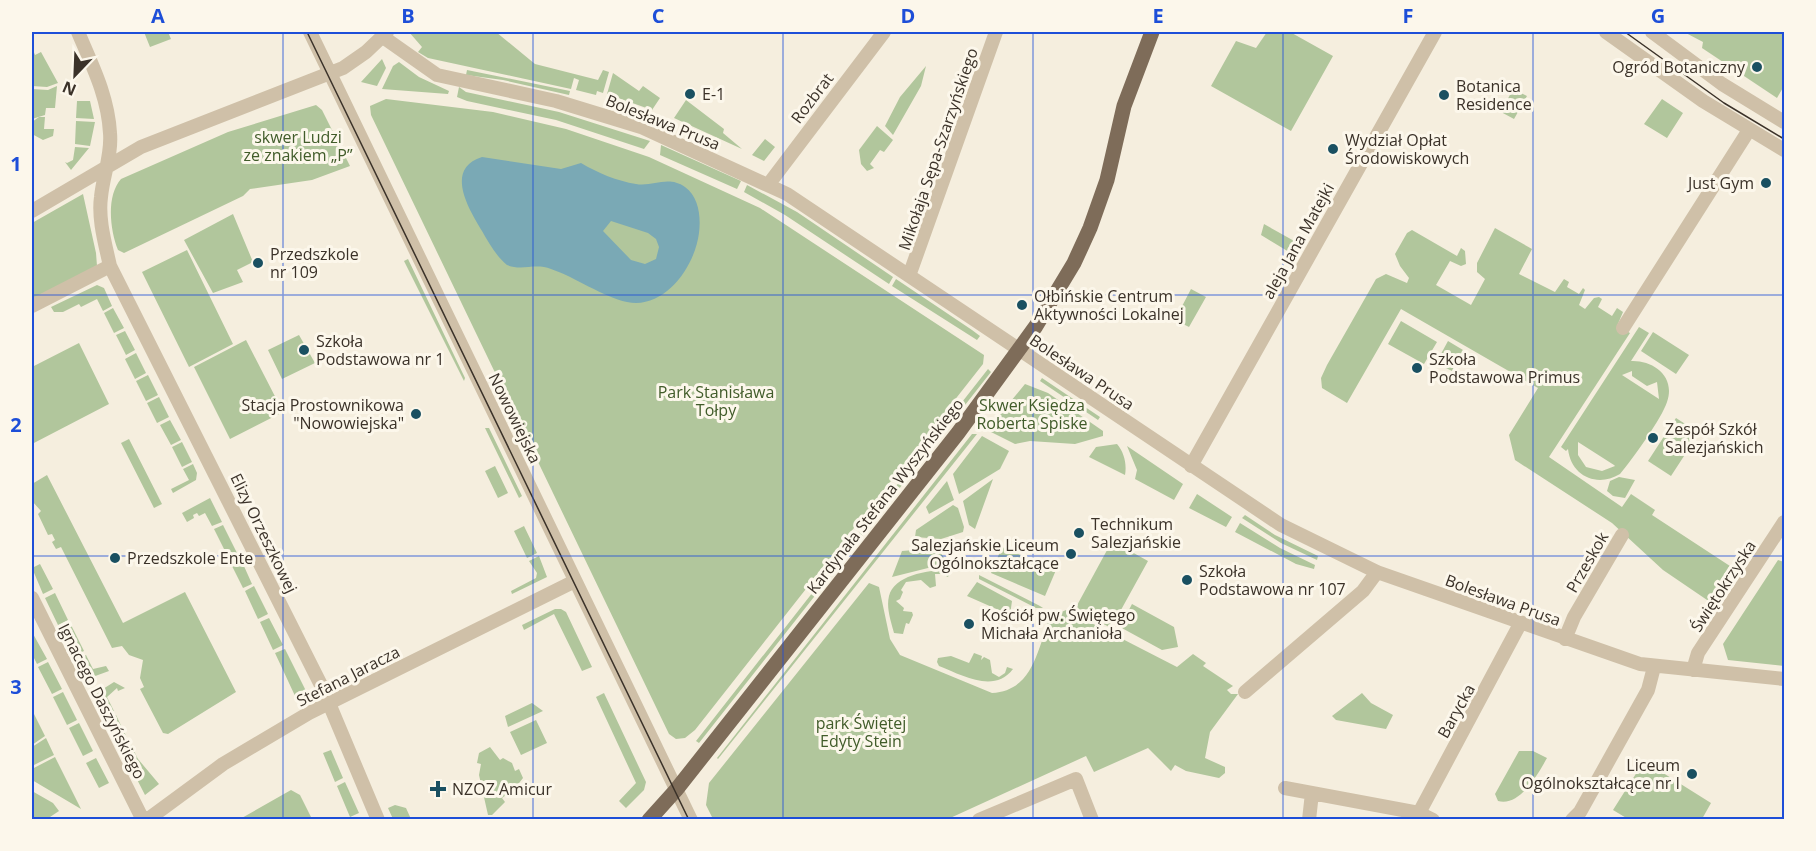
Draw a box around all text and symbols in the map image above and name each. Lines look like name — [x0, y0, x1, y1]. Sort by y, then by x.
text: A — [151, 2, 165, 29]
text: B — [401, 2, 415, 29]
text: C — [652, 2, 665, 29]
text: D — [901, 2, 915, 29]
text: E — [1152, 2, 1164, 29]
text: F — [1403, 2, 1413, 29]
text: G — [1651, 2, 1665, 29]
north arrow — [45, 45, 105, 105]
street label: Mikołaja Sępa-Szarzyńskiego — [893, 45, 983, 253]
place label: Ogród Botaniczny — [1612, 56, 1746, 78]
marker: Ogród Botaniczny — [1750, 60, 1764, 74]
street label: Rozbrat — [786, 68, 838, 128]
place label: Botanica Residence — [1456, 75, 1532, 115]
text: N — [59, 76, 79, 101]
place label: E-1 — [702, 83, 725, 105]
marker: E-1 — [683, 87, 697, 101]
marker: Botanica Residence — [1437, 88, 1451, 102]
street label: Bolesława Prusa — [603, 89, 723, 155]
park label: skwer Ludzi ze znakiem „P” — [244, 126, 353, 166]
place label: Wydział Opłat Środowiskowych — [1345, 129, 1469, 169]
marker: Wydział Opłat Środowiskowych — [1326, 142, 1340, 156]
text: 1 — [10, 150, 22, 177]
place label: Just Gym — [1686, 172, 1754, 194]
marker: Just Gym — [1759, 176, 1773, 190]
street label: aleja Jana Matejki — [1257, 179, 1339, 303]
place label: Przedszkole nr 109 — [270, 243, 359, 283]
marker: Przedszkole nr 109 — [251, 256, 265, 270]
place label: Ołbińskie Centrum Aktywności Lokalnej — [1034, 285, 1184, 325]
marker: Ołbińskie Centrum Aktywności Lokalnej — [1015, 298, 1029, 312]
street label: Bolesława Prusa — [1025, 329, 1139, 415]
place label: Szkoła Podstawowa nr 1 — [316, 330, 444, 370]
marker: Szkoła Podstawowa nr 1 — [297, 343, 311, 357]
place label: Szkoła Podstawowa Primus — [1429, 348, 1580, 388]
marker: Szkoła Podstawowa Primus — [1410, 361, 1424, 375]
street label: Nowowiejska — [484, 369, 546, 467]
park label: Park Stanisława Tołpy — [658, 381, 774, 421]
place label: Stacja Prostownikowa "Nowowiejska" — [242, 394, 404, 434]
street label: Kardynała Stefana Wyszyńskiego — [802, 394, 968, 598]
park label: Skwer Księdza Roberta Spiske — [976, 394, 1088, 434]
marker: Stacja Prostownikowa "Nowowiejska" — [409, 407, 423, 421]
text: 2 — [10, 411, 22, 438]
place label: Zespół Szkół Salezjańskich — [1665, 418, 1763, 458]
marker: Zespół Szkół Salezjańskich — [1646, 431, 1660, 445]
street label: Elizy Orzeszkowej — [225, 469, 303, 597]
place label: Technikum Salezjańskie — [1091, 513, 1181, 553]
marker: Technikum Salezjańskie — [1072, 526, 1086, 540]
street label: Przeskok — [1561, 527, 1613, 596]
place label: Salezjańskie Liceum Ogólnokształcące — [911, 534, 1059, 574]
street label: Świętokrzyska — [1685, 536, 1761, 636]
place label: Przedszkole Ente — [127, 547, 253, 569]
marker: Salezjańskie Liceum Ogólnokształcące — [1064, 547, 1078, 561]
marker: Przedszkole Ente — [108, 551, 122, 565]
place label: Szkoła Podstawowa nr 107 — [1199, 560, 1346, 600]
street label: Bolesława Prusa — [1442, 569, 1564, 631]
marker: Szkoła Podstawowa nr 107 — [1180, 573, 1194, 587]
place label: Kościół pw. Świętego Michała Archanioła — [981, 604, 1135, 644]
marker: Kościół pw. Świętego Michała Archanioła — [962, 617, 976, 631]
street label: Ignacego Daszyńskiego — [53, 619, 151, 783]
street label: Stefana Jaracza — [293, 640, 403, 712]
text: 3 — [10, 673, 22, 700]
street label: Barycka — [1432, 680, 1480, 742]
park label: park Świętej Edyty Stein — [816, 712, 906, 752]
place label: Liceum Ogólnokształcące nr I — [1521, 754, 1680, 794]
marker: Liceum Ogólnokształcące nr I — [1685, 767, 1699, 781]
place label: NZOZ Amicur — [452, 778, 552, 800]
marker: NZOZ Amicur — [429, 780, 447, 798]

